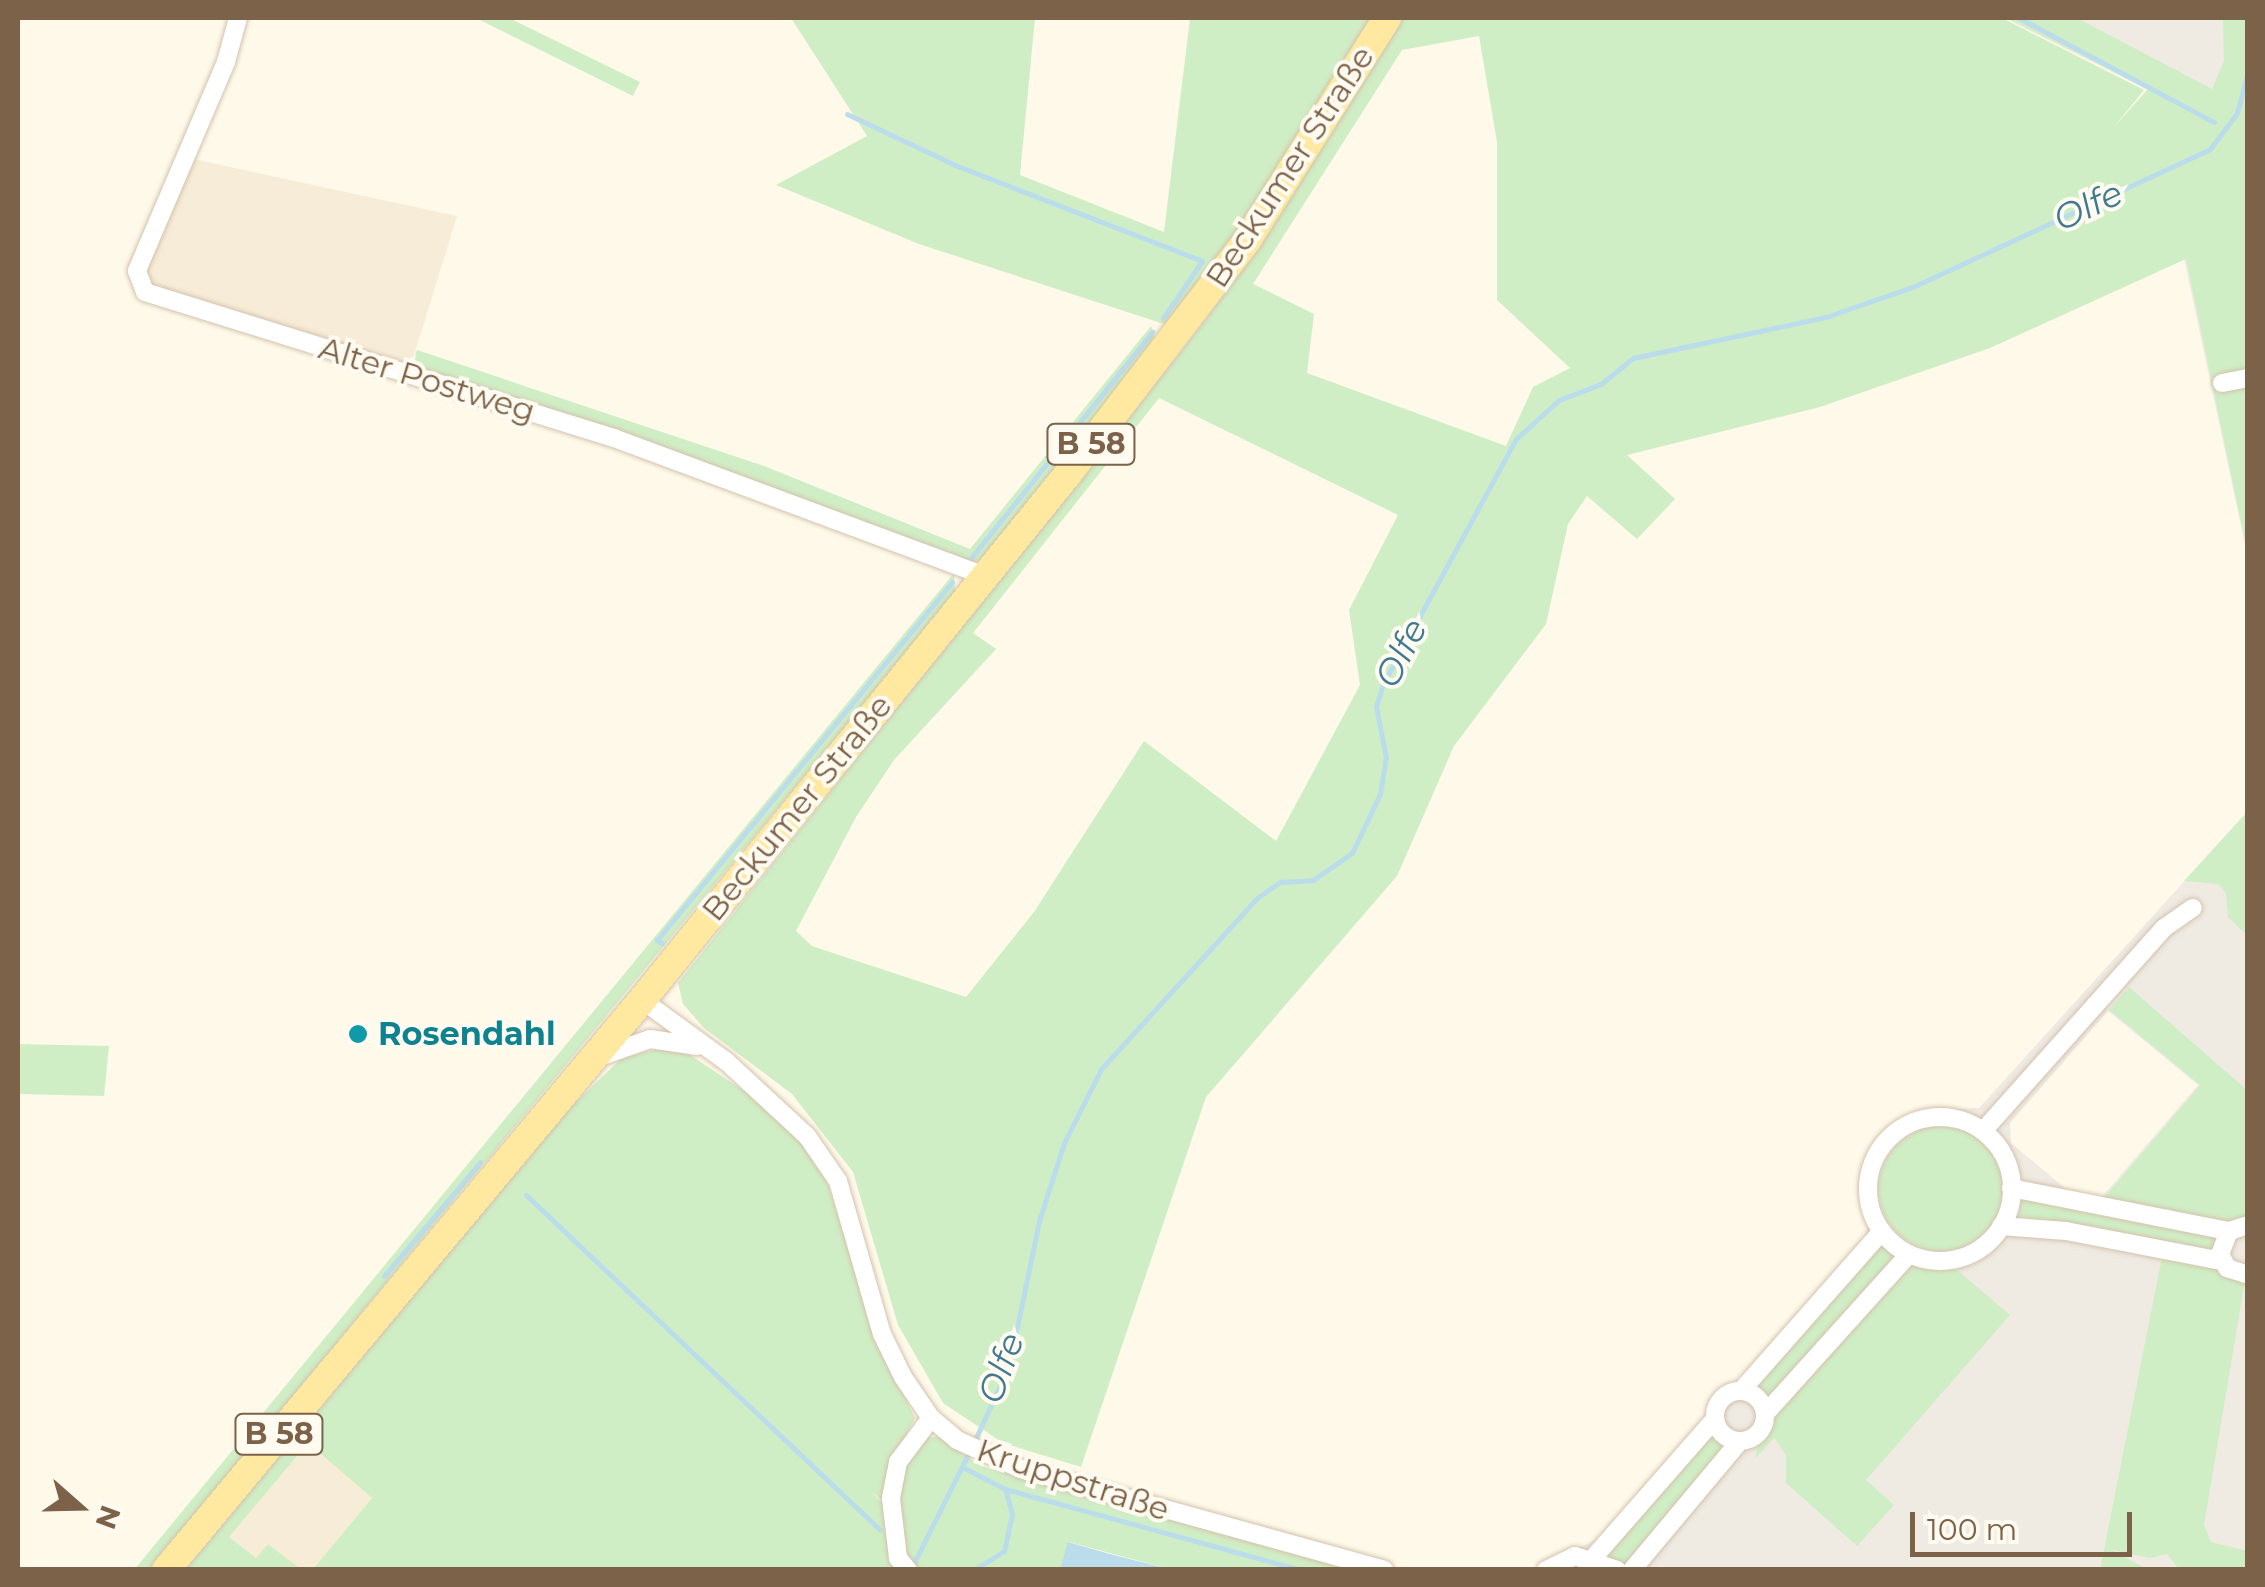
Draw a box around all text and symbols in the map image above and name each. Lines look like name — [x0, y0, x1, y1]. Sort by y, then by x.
street label: Beckumer Straße — [1198, 39, 1382, 295]
water label: Olfe — [2047, 172, 2129, 240]
street label: Alter Postweg — [314, 329, 540, 431]
road number: B 58 — [1046, 419, 1136, 469]
water label: Olfe — [1366, 612, 1436, 694]
street label: Beckumer Straße — [694, 687, 900, 929]
place label: Rosendahl — [378, 1015, 556, 1053]
marker: Rosendahl — [347, 1023, 369, 1045]
water label: Olfe — [969, 1327, 1033, 1409]
road number: B 58 — [234, 1409, 324, 1459]
street label: Kruppstraße — [972, 1431, 1174, 1529]
north arrow — [30, 1457, 130, 1557]
scale bar — [1915, 1492, 2138, 1554]
text: N — [88, 1501, 128, 1534]
text: 100 m — [1927, 1511, 2017, 1548]

